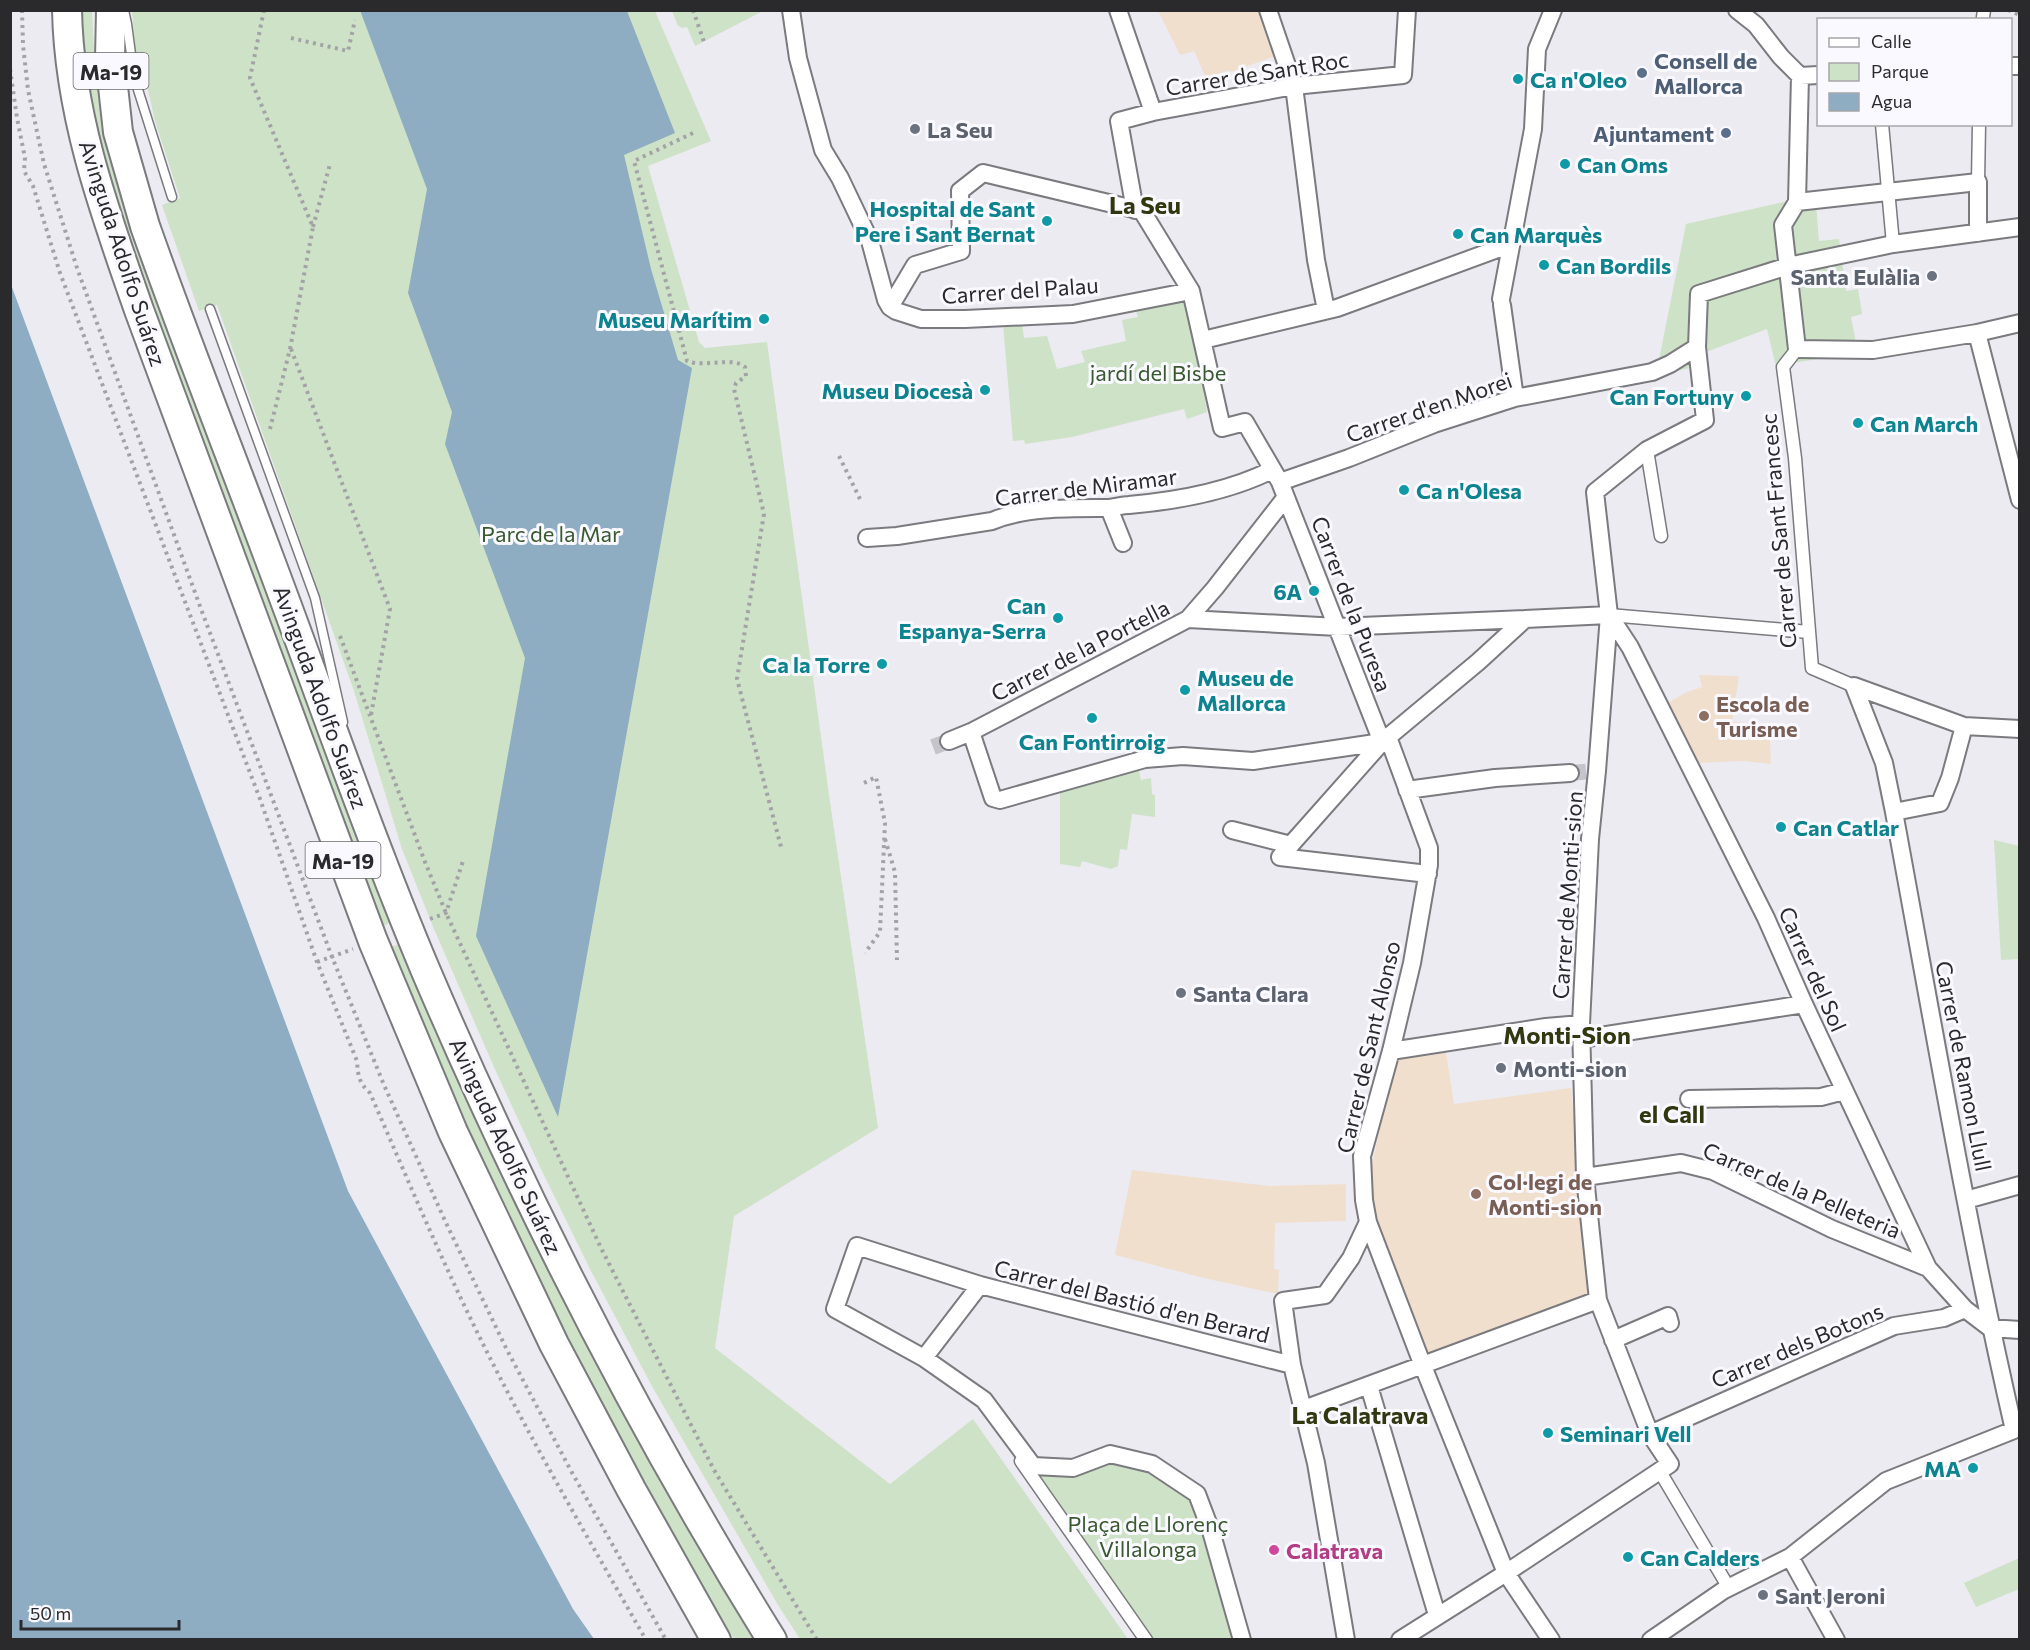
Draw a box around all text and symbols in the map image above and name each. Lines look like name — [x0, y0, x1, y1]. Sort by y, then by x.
legend — [1817, 18, 2012, 126]
text: Calle — [1871, 30, 1911, 52]
street label: Carrer de Sant Roc — [1163, 45, 1351, 101]
place label: Consell de Mallorca — [1654, 47, 1757, 99]
road number: Ma-19 — [74, 53, 148, 89]
text: Parque — [1871, 60, 1929, 82]
place label: Ca n'Oleo — [1530, 66, 1627, 93]
marker: Consell de Mallorca — [1635, 66, 1649, 80]
marker: Ca n'Oleo — [1511, 72, 1525, 86]
text: Agua — [1871, 90, 1912, 112]
place label: La Seu — [927, 116, 993, 143]
place label: Ajuntament — [1593, 120, 1714, 147]
marker: La Seu — [908, 122, 922, 136]
marker: Ajuntament — [1719, 126, 1733, 140]
street label: Avinguda Adolfo Suárez — [74, 137, 172, 369]
place label: Can Oms — [1577, 151, 1668, 178]
marker: Can Oms — [1558, 157, 1572, 171]
district label: La Seu — [1109, 190, 1181, 219]
place label: Hospital de Sant Pere i Sant Bernat — [855, 195, 1035, 247]
marker: Hospital de Sant Pere i Sant Bernat — [1040, 214, 1054, 228]
place label: Can Marquès — [1470, 221, 1602, 248]
marker: Can Marquès — [1451, 227, 1465, 241]
place label: Can Bordils — [1556, 252, 1671, 279]
marker: Can Bordils — [1537, 258, 1551, 272]
place label: Santa Eulàlia — [1791, 263, 1920, 290]
marker: Santa Eulàlia — [1925, 269, 1939, 283]
street label: Carrer del Palau — [941, 271, 1099, 309]
place label: Museu Marítim — [597, 306, 752, 333]
marker: Museu Marítim — [757, 312, 771, 326]
park label: jardí del Bisbe — [1090, 359, 1226, 386]
street label: Carrer d'en Morei — [1342, 366, 1516, 448]
place label: Museu Diocesà — [821, 377, 973, 404]
marker: Museu Diocesà — [978, 383, 992, 397]
place label: Can Fortuny — [1609, 383, 1734, 410]
marker: Can Fortuny — [1739, 389, 1753, 403]
place label: Can March — [1870, 410, 1978, 437]
street label: Carrer de Sant Francesc — [1754, 413, 1802, 649]
marker: Can March — [1851, 416, 1865, 430]
street label: Carrer de Miramar — [993, 462, 1179, 512]
place label: Ca n'Olesa — [1416, 477, 1522, 504]
marker: Ca n'Olesa — [1397, 483, 1411, 497]
street label: Carrer de la Puresa — [1306, 512, 1398, 696]
park label: Parc de la Mar — [481, 520, 621, 547]
place label: 6A — [1273, 578, 1302, 605]
street label: Avinguda Adolfo Suárez — [268, 582, 374, 812]
marker: 6A — [1307, 584, 1321, 598]
place label: Can Espanya-Serra — [899, 592, 1046, 644]
street label: Carrer de la Portella — [986, 593, 1174, 707]
marker: Can Espanya-Serra — [1051, 611, 1065, 625]
place label: Ca la Torre — [762, 651, 870, 678]
marker: Ca la Torre — [875, 657, 889, 671]
place label: Museu de Mallorca — [1197, 664, 1294, 716]
marker: Museu de Mallorca — [1178, 683, 1192, 697]
place label: Escola de Turisme — [1716, 690, 1809, 742]
marker: Escola de Turisme — [1697, 709, 1711, 723]
marker: Can Fontirroig — [1085, 711, 1099, 725]
place label: Can Fontirroig — [1019, 728, 1165, 755]
street label: Carrer de Monti-sion — [1546, 790, 1588, 1000]
place label: Can Catlar — [1793, 814, 1899, 841]
marker: Can Catlar — [1774, 820, 1788, 834]
road number: Ma-19 — [306, 842, 380, 878]
street label: Carrer del Sol — [1773, 902, 1853, 1036]
street label: Carrer de Sant Alonso — [1330, 938, 1406, 1156]
street label: Carrer de Ramon Llull — [1930, 958, 1998, 1174]
place label: Santa Clara — [1193, 980, 1309, 1007]
marker: Santa Clara — [1174, 986, 1188, 1000]
district label: Monti-Sion — [1503, 1020, 1631, 1049]
street label: Avinguda Adolfo Suárez — [444, 1033, 568, 1259]
place label: Monti-sion — [1513, 1055, 1627, 1082]
marker: Monti-sion — [1494, 1061, 1508, 1075]
district label: el Call — [1639, 1099, 1705, 1128]
street label: Carrer de la Pelleteria — [1699, 1136, 1905, 1244]
place label: Col·legi de Monti-sion — [1488, 1168, 1602, 1220]
marker: Col·legi de Monti-sion — [1469, 1187, 1483, 1201]
street label: Carrer del Bastió d'en Berard — [992, 1254, 1272, 1348]
street label: Carrer dels Botons — [1707, 1297, 1887, 1393]
district label: La Calatrava — [1292, 1400, 1428, 1429]
place label: Seminari Vell — [1560, 1420, 1692, 1447]
marker: Seminari Vell — [1541, 1426, 1555, 1440]
place label: MA — [1924, 1455, 1961, 1482]
marker: MA — [1966, 1461, 1980, 1475]
park label: Plaça de Llorenç Villalonga — [1068, 1510, 1228, 1562]
place label: Calatrava — [1286, 1537, 1383, 1564]
marker: Calatrava — [1267, 1543, 1281, 1557]
place label: Can Calders — [1640, 1544, 1760, 1571]
marker: Can Calders — [1621, 1550, 1635, 1564]
place label: Sant Jeroni — [1775, 1582, 1885, 1609]
marker: Sant Jeroni — [1756, 1588, 1770, 1602]
scale bar — [21, 1593, 178, 1631]
text: 50 m — [30, 1602, 71, 1624]

